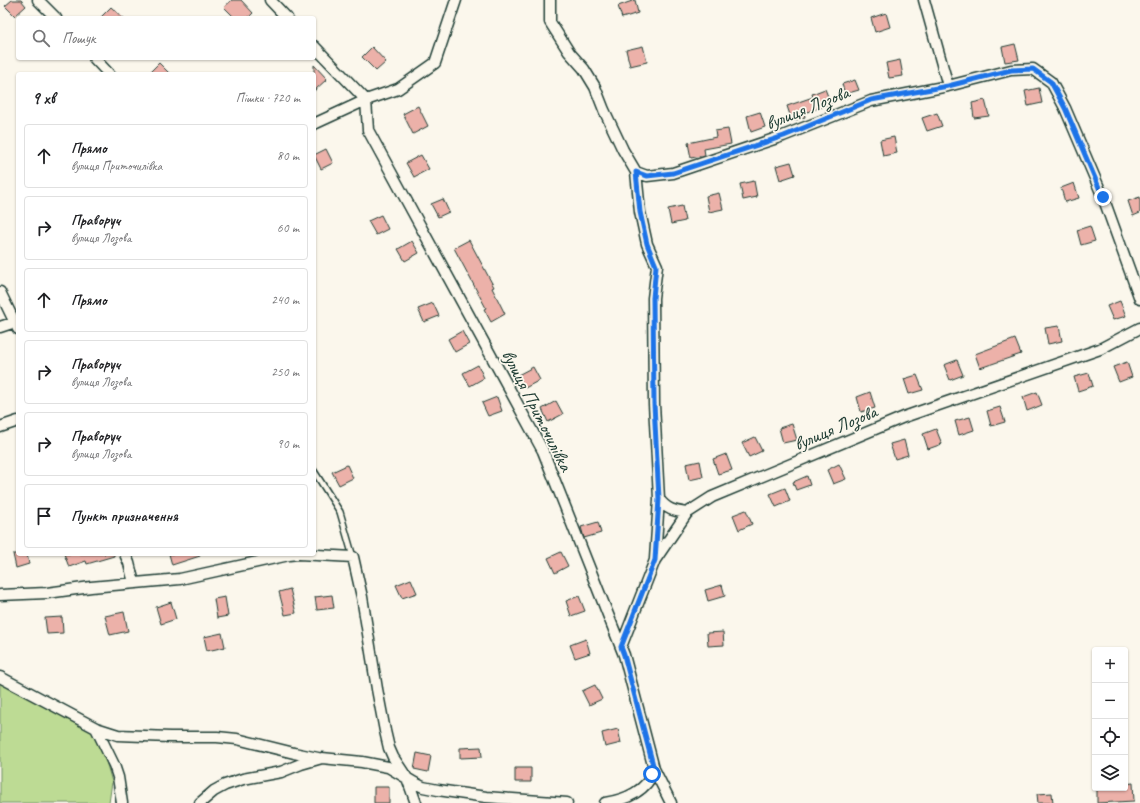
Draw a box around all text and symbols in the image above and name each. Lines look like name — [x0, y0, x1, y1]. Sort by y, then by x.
search box — [16, 16, 316, 60]
icon: search — [30, 27, 52, 49]
text: Пошук — [62, 29, 95, 48]
street label: вулиця Лозова — [762, 79, 855, 136]
text: 9 хв — [32, 88, 55, 109]
text: Пішки · 720 m — [236, 90, 300, 106]
text: Прямо — [71, 139, 107, 158]
icon: ahead — [33, 145, 55, 167]
text: 80 m — [277, 148, 299, 164]
text: вулиця Приточилівка — [71, 158, 162, 174]
route end — [1094, 188, 1112, 206]
text: Праворуч — [71, 211, 120, 230]
icon: right — [33, 217, 55, 239]
text: 60 m — [277, 220, 299, 236]
text: вулиця Лозова — [71, 230, 131, 246]
icon: ahead — [33, 289, 55, 311]
text: Прямо — [71, 291, 107, 310]
text: 240 m — [271, 292, 299, 308]
street label: вулиця Приточилівка — [496, 346, 579, 477]
text: Праворуч — [71, 355, 120, 374]
icon: right — [33, 361, 55, 383]
text: 250 m — [271, 364, 299, 380]
text: вулиця Лозова — [71, 374, 131, 390]
street label: вулиця Лозова — [790, 399, 883, 456]
text: Праворуч — [71, 427, 120, 446]
icon: right — [33, 433, 55, 455]
text: 90 m — [277, 436, 299, 452]
text: вулиця Лозова — [71, 446, 131, 462]
icon: arrive — [33, 505, 55, 527]
text: Пункт призначення — [71, 507, 178, 526]
map controls — [1092, 647, 1128, 791]
button: + — [1092, 647, 1128, 683]
button: − — [1092, 683, 1128, 719]
button: locate — [1092, 719, 1128, 755]
button: layers — [1092, 755, 1128, 791]
route start — [643, 765, 661, 783]

